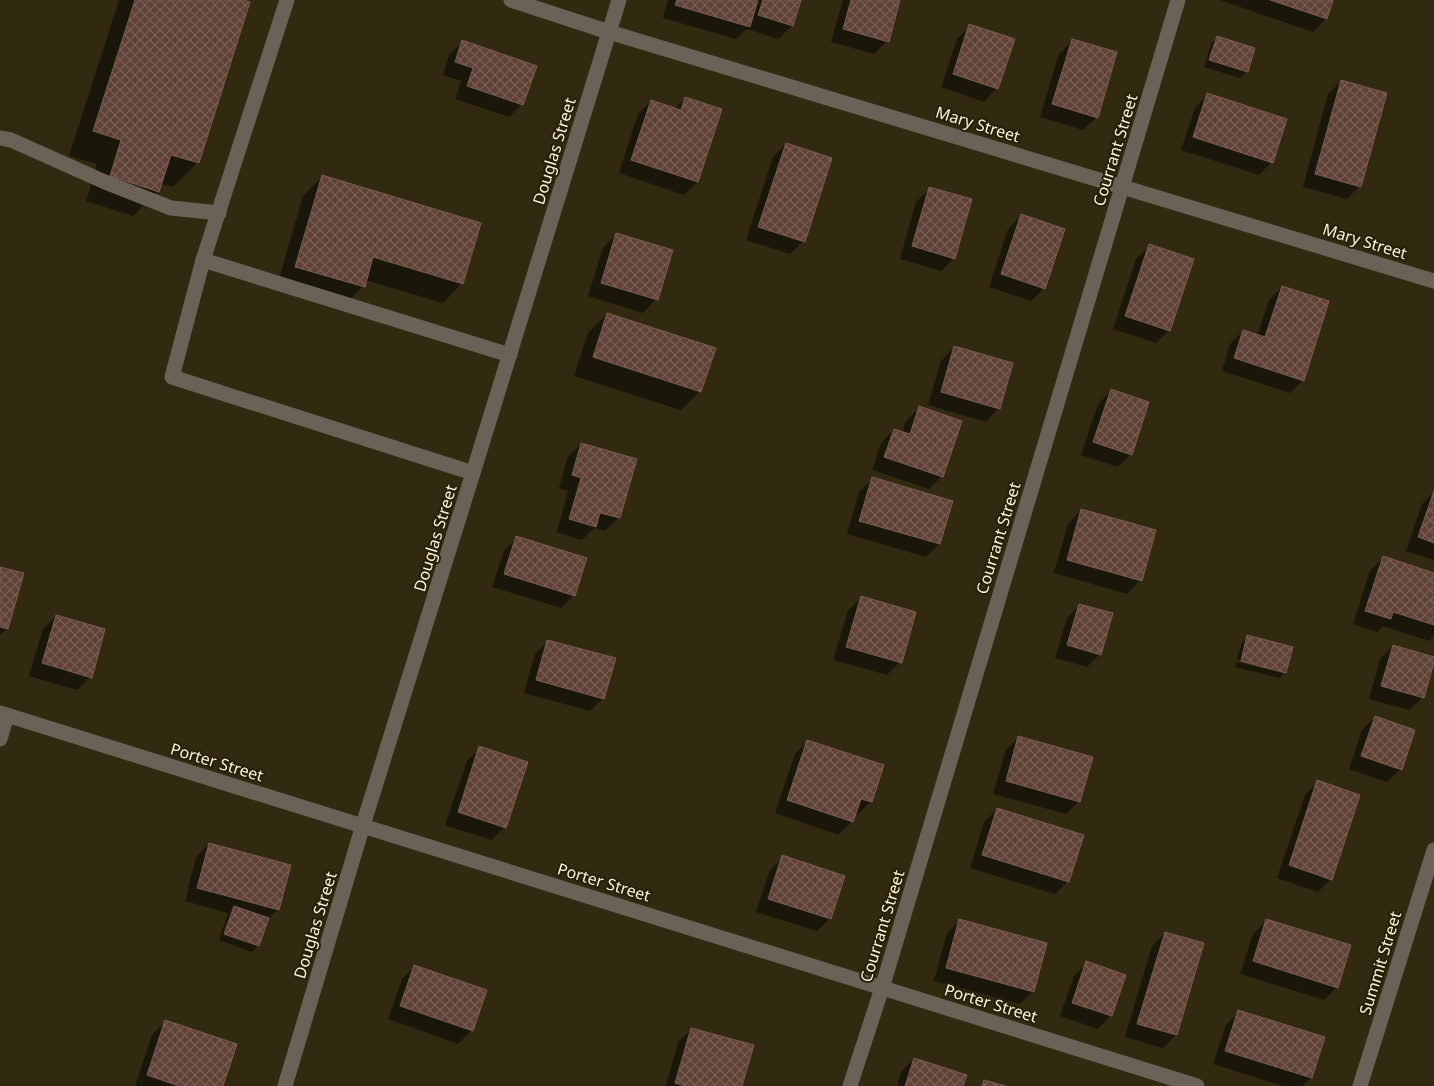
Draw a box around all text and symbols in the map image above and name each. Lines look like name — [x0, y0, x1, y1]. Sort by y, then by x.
street label: Courrant Street — [1088, 91, 1143, 209]
street label: Douglas Street — [527, 95, 581, 207]
street label: Mary Street — [933, 101, 1023, 147]
street label: Mary Street — [1320, 218, 1410, 264]
street label: Courrant Street — [971, 479, 1026, 597]
street label: Douglas Street — [408, 482, 462, 594]
street label: Porter Street — [168, 737, 266, 787]
street label: Porter Street — [555, 857, 653, 907]
street label: Courrant Street — [855, 867, 910, 985]
street label: Douglas Street — [288, 869, 342, 981]
street label: Summit Street — [1354, 908, 1406, 1018]
street label: Porter Street — [942, 978, 1040, 1028]

